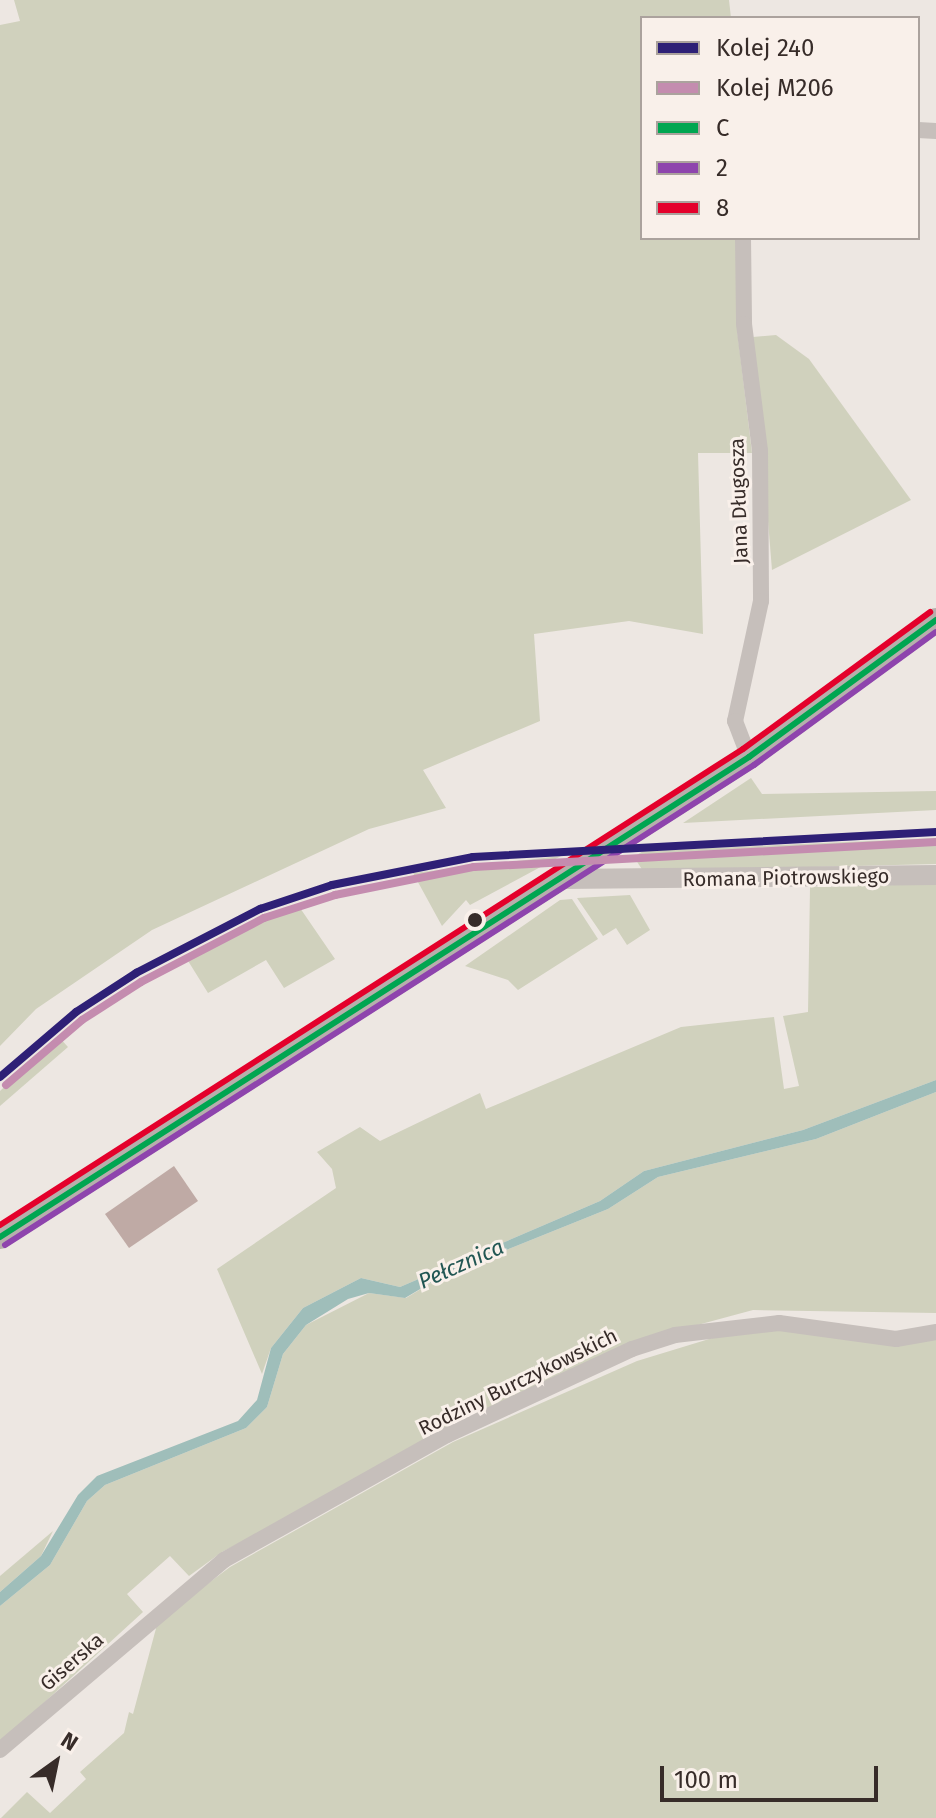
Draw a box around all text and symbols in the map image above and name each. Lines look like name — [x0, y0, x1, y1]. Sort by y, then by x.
legend — [640, 16, 920, 240]
text: Kolej 240 — [716, 34, 814, 62]
text: Kolej M206 — [716, 74, 834, 102]
text: C — [716, 114, 729, 142]
text: 2 — [716, 154, 728, 182]
text: 8 — [716, 194, 729, 222]
street label: Jana Długosza — [725, 438, 753, 564]
street label: Romana Piotrowskiego — [683, 864, 889, 892]
unlabelled marker — [467, 912, 483, 928]
water label: Pełcznica — [414, 1233, 508, 1295]
street label: Rodziny Burczykowskich — [415, 1323, 621, 1441]
street label: Giserska — [35, 1628, 109, 1696]
north arrow — [16, 1722, 96, 1802]
text: N — [56, 1726, 83, 1757]
scale bar — [664, 1750, 882, 1800]
text: 100 m — [674, 1766, 738, 1794]

